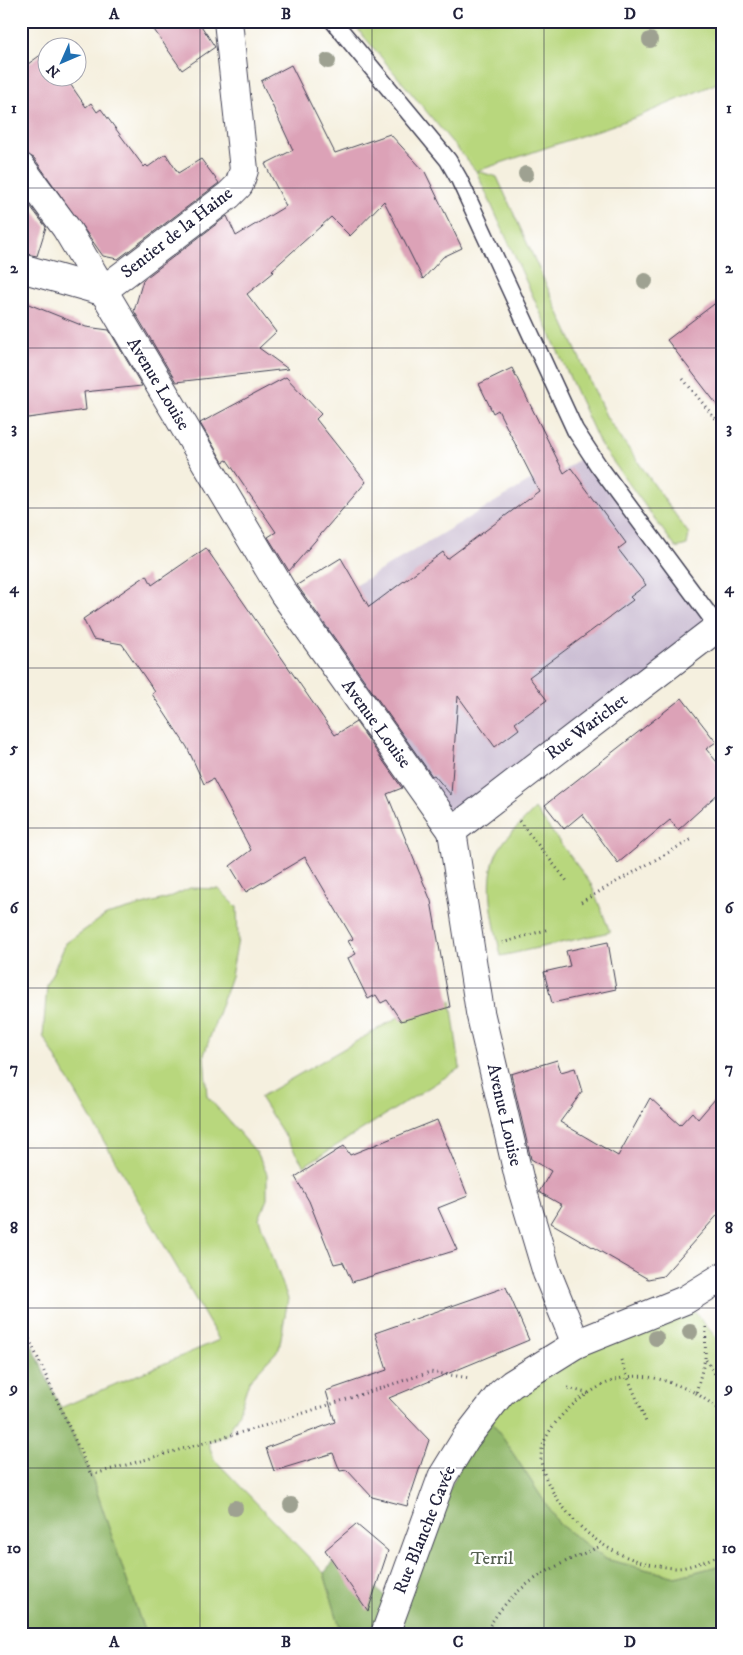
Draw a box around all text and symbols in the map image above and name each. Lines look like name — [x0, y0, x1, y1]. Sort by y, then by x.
text: A — [108, 4, 120, 24]
text: B — [281, 4, 291, 24]
text: C — [453, 4, 463, 24]
text: D — [624, 4, 636, 24]
north arrow — [38, 38, 88, 88]
text: N — [43, 60, 64, 81]
text: 1 — [11, 98, 17, 118]
text: 1 — [726, 98, 732, 118]
street label: Sentier de la Haine — [117, 182, 237, 284]
text: 2 — [10, 258, 19, 278]
text: 2 — [725, 258, 734, 278]
street label: Avenue Louise — [122, 334, 194, 434]
text: 3 — [11, 418, 17, 438]
text: 3 — [726, 418, 732, 438]
text: 4 — [8, 578, 19, 598]
text: 4 — [723, 578, 734, 598]
street label: Avenue Louise — [336, 675, 416, 773]
street label: Rue Warichet — [542, 689, 632, 765]
text: 5 — [9, 738, 18, 758]
text: 5 — [724, 738, 733, 758]
text: 6 — [10, 898, 20, 918]
text: 6 — [725, 898, 735, 918]
text: 7 — [10, 1058, 18, 1078]
text: 7 — [725, 1058, 733, 1078]
street label: Avenue Louise — [482, 1062, 526, 1168]
text: 8 — [10, 1218, 18, 1238]
text: 8 — [725, 1218, 733, 1238]
text: 9 — [9, 1378, 18, 1398]
text: 9 — [724, 1378, 733, 1398]
street label: Rue Blanche Cavée — [389, 1463, 461, 1597]
text: 10 — [7, 1538, 22, 1558]
text: 10 — [722, 1538, 737, 1558]
park label: Terril — [471, 1548, 514, 1570]
text: A — [108, 1632, 120, 1652]
text: B — [281, 1632, 291, 1652]
text: C — [453, 1632, 463, 1652]
text: D — [624, 1632, 636, 1652]

